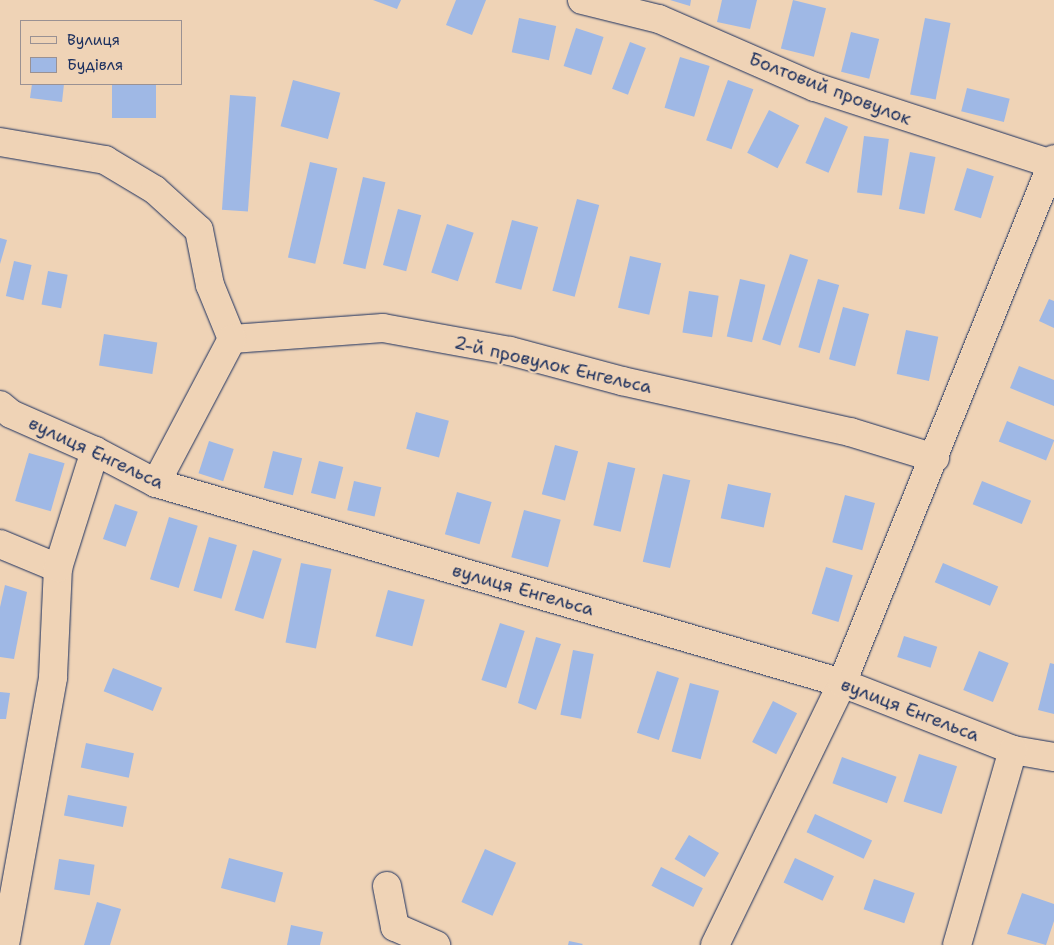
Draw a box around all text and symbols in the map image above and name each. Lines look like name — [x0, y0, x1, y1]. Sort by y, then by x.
legend — [20, 20, 182, 85]
text: Вулиця — [67, 30, 120, 50]
street label: Болтовий провулок — [746, 48, 914, 130]
text: Будівля — [67, 55, 123, 75]
street label: 2-й провулок Енгельса — [452, 332, 654, 398]
street label: вулиця Енгельса — [25, 412, 167, 494]
street label: вулиця Енгельса — [450, 559, 596, 621]
street label: вулиця Енгельса — [838, 674, 982, 746]

